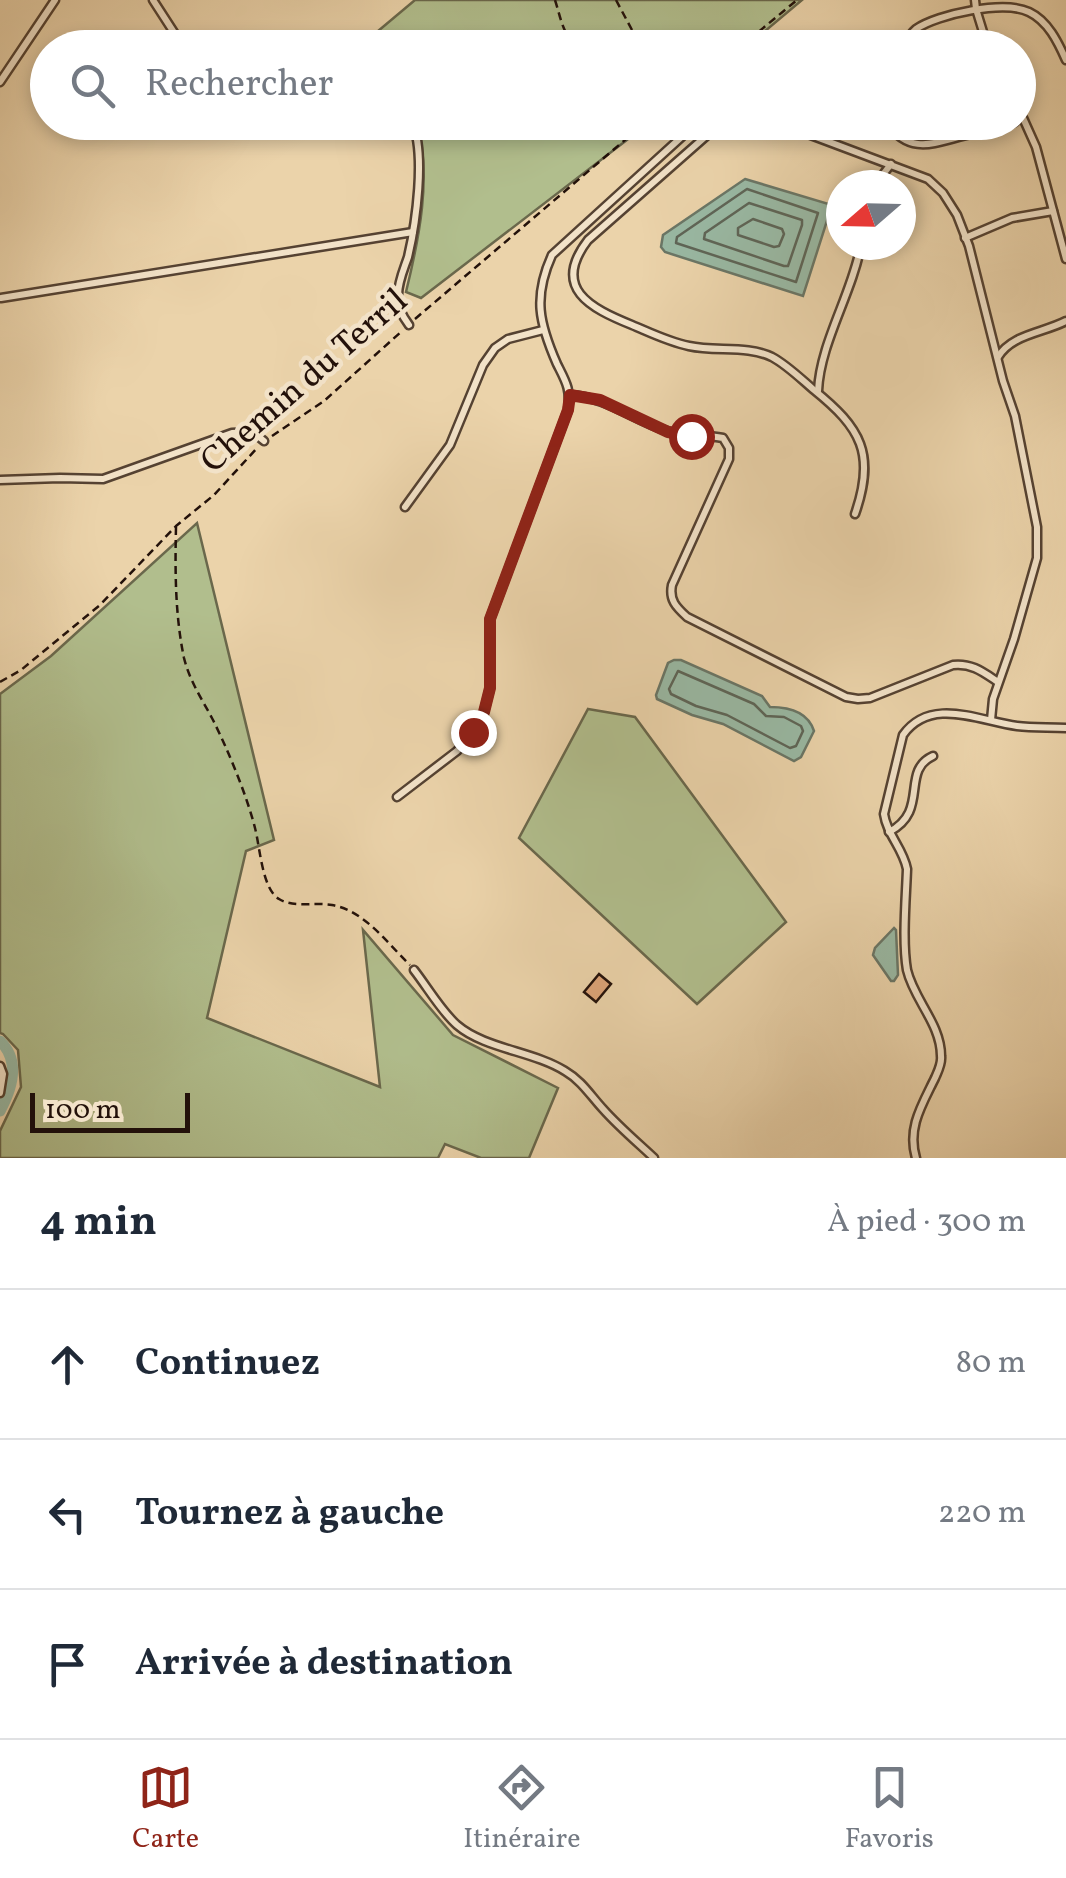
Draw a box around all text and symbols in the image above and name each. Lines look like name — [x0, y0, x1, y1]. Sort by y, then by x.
search box — [30, 30, 1036, 140]
icon: search — [65, 58, 120, 113]
text: Rechercher — [145, 59, 333, 112]
north arrow — [826, 170, 916, 260]
street label: Chemin du Terril — [191, 279, 419, 485]
route start — [669, 414, 715, 460]
route end — [451, 710, 497, 756]
scale bar — [30, 1088, 190, 1132]
text: 100 m — [45, 1091, 120, 1130]
text: 4 min — [40, 1194, 157, 1253]
text: À pied · 300 m — [827, 1201, 1026, 1245]
icon: ahead — [40, 1337, 95, 1392]
text: Continuez — [135, 1338, 320, 1391]
text: 80 m — [956, 1342, 1026, 1386]
icon: left — [40, 1487, 95, 1542]
text: Tournez à gauche — [135, 1488, 444, 1541]
text: 220 m — [938, 1492, 1026, 1536]
icon: arrive — [40, 1637, 95, 1692]
text: Arrivée à destination — [135, 1638, 513, 1691]
tab: Carte — [132, 1760, 199, 1859]
tab: Itinéraire — [463, 1760, 581, 1859]
tab: Favoris — [845, 1760, 934, 1859]

